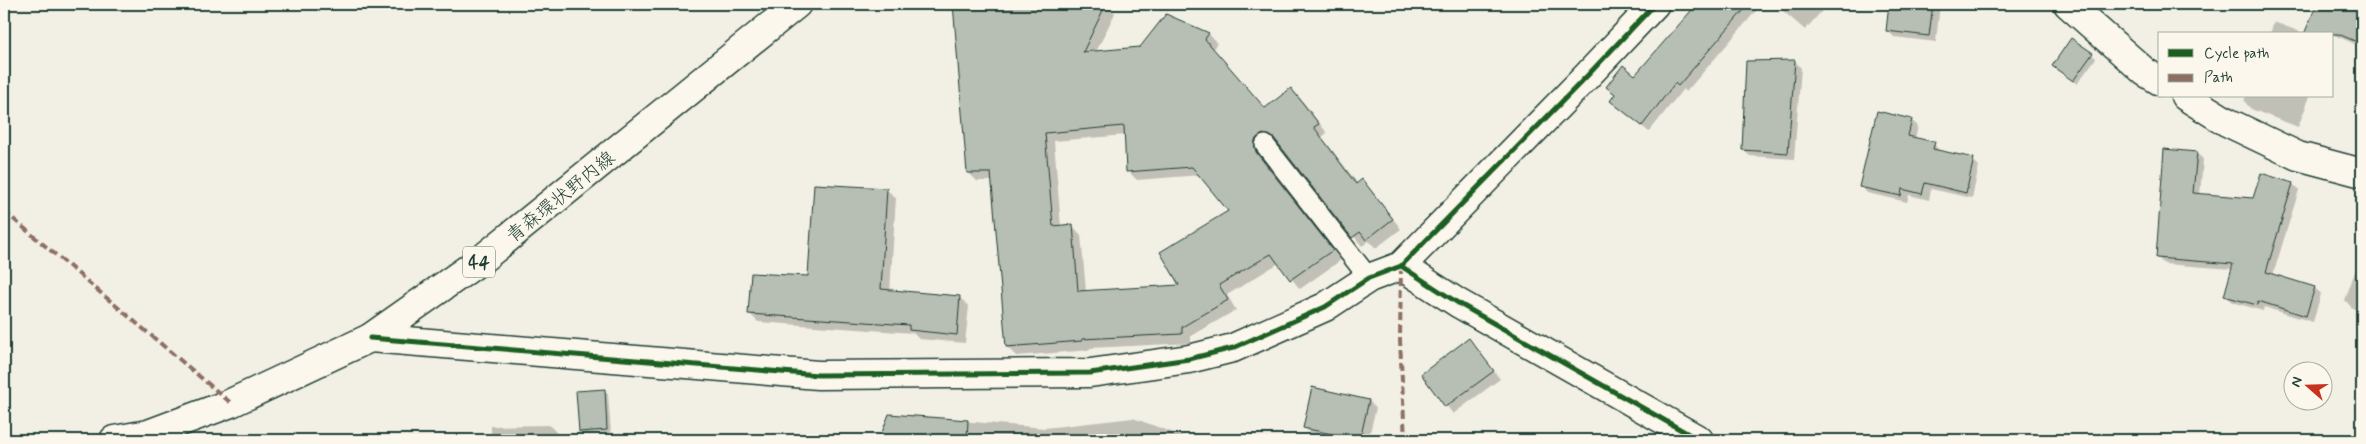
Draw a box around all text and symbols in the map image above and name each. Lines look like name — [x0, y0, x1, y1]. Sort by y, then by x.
legend — [2158, 32, 2334, 98]
text: Cycle path — [2204, 44, 2269, 64]
text: Path — [2204, 68, 2233, 88]
street label: 青森環状野内線 — [501, 146, 620, 249]
road number: 44 — [463, 246, 495, 278]
north arrow — [2284, 362, 2334, 412]
text: N — [2287, 374, 2307, 389]

